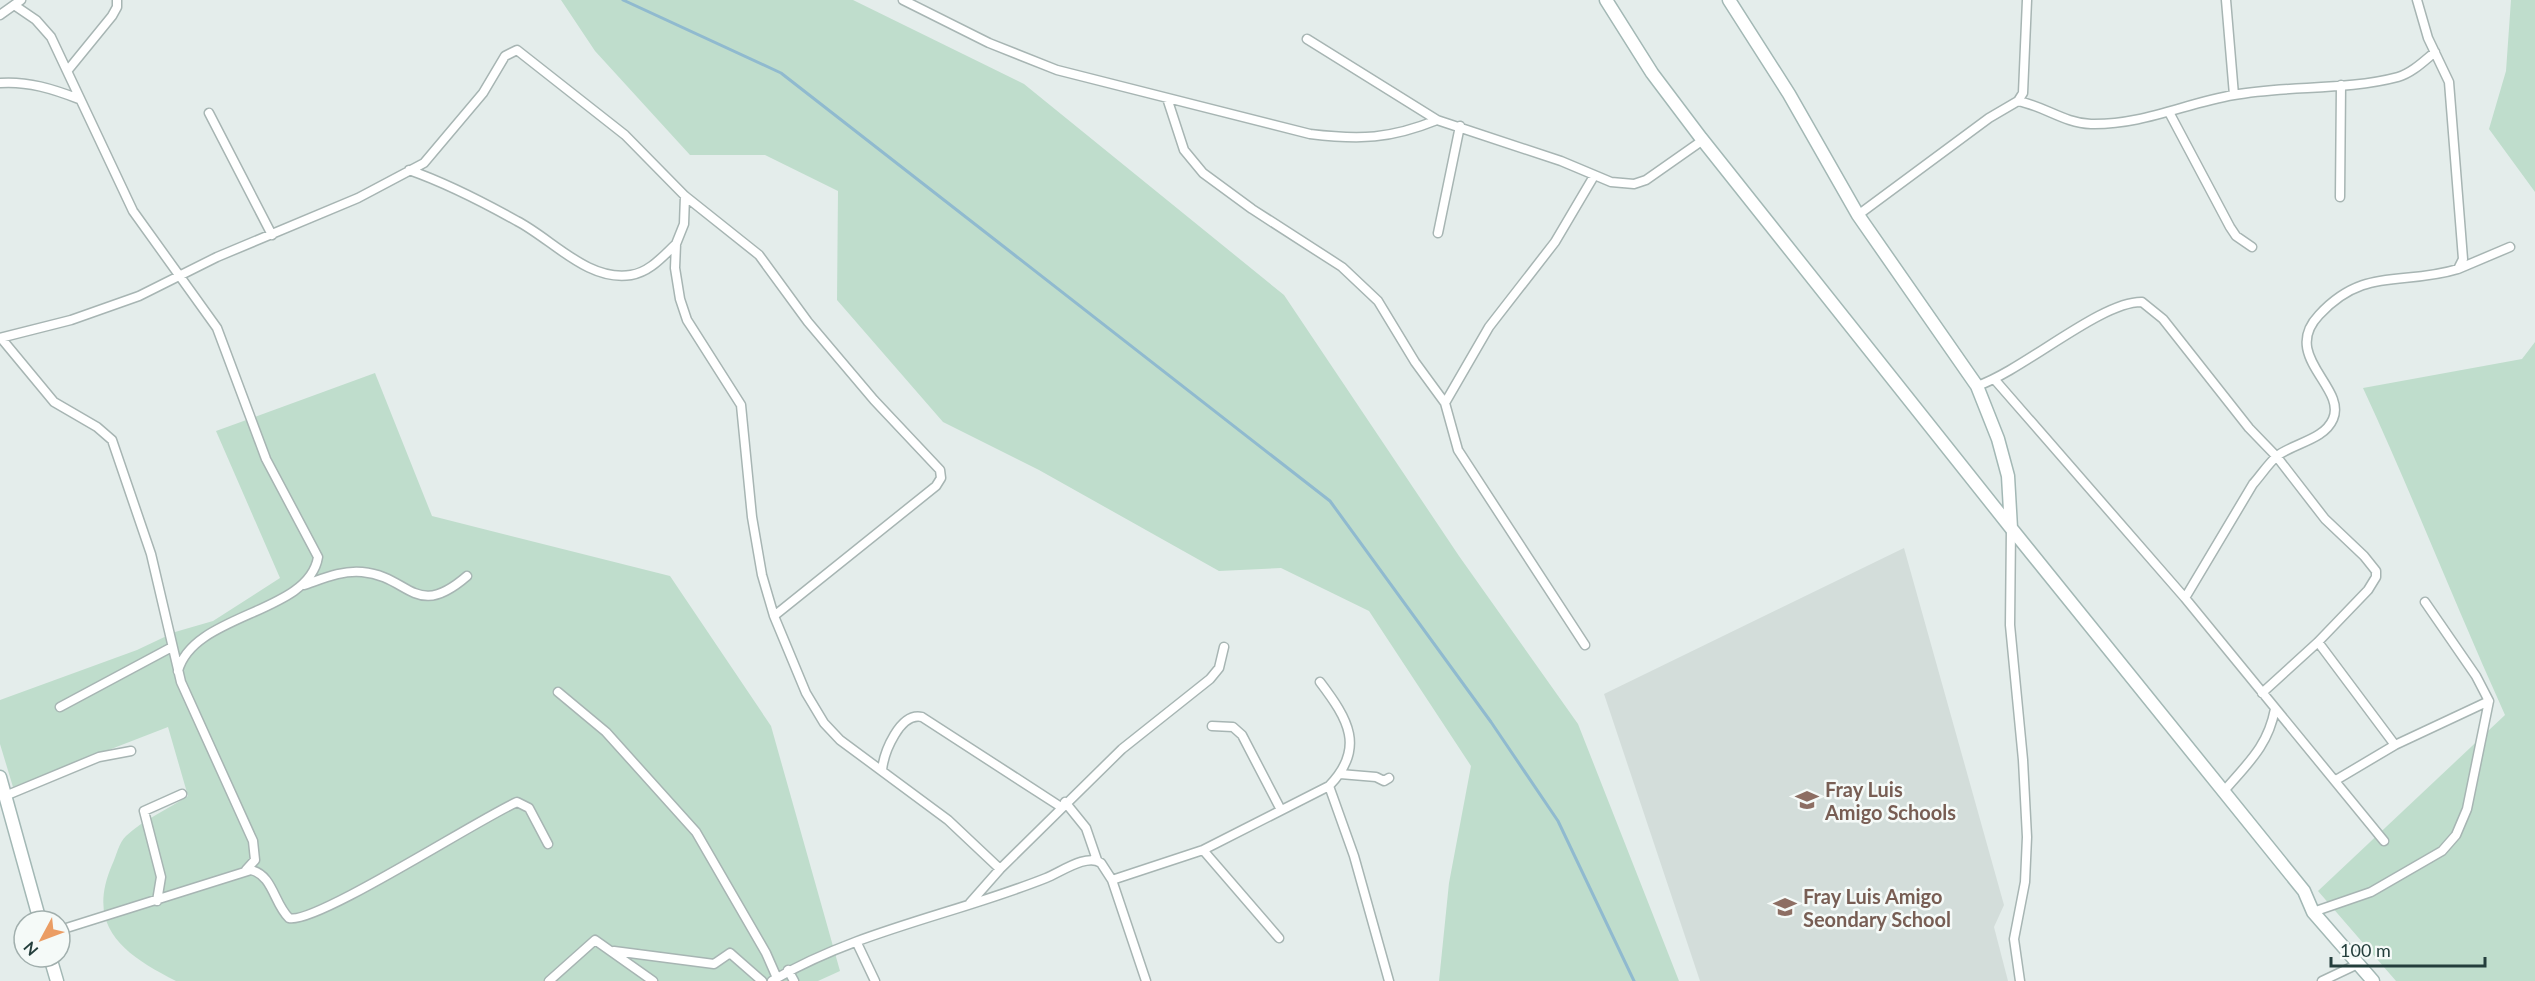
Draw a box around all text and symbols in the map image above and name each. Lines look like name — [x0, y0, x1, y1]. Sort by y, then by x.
place label: Fray Luis Amigo Schools — [1824, 777, 1956, 824]
school or university icon: Fray Luis Amigo Schools — [1794, 787, 1820, 813]
place label: Fray Luis Amigo Seondary School — [1803, 884, 1951, 931]
school or university icon: Fray Luis Amigo Seondary School — [1772, 894, 1798, 920]
north arrow — [12, 909, 72, 969]
scale bar — [2331, 930, 2486, 968]
text: N — [19, 938, 42, 960]
text: 100 m — [2340, 939, 2391, 961]

